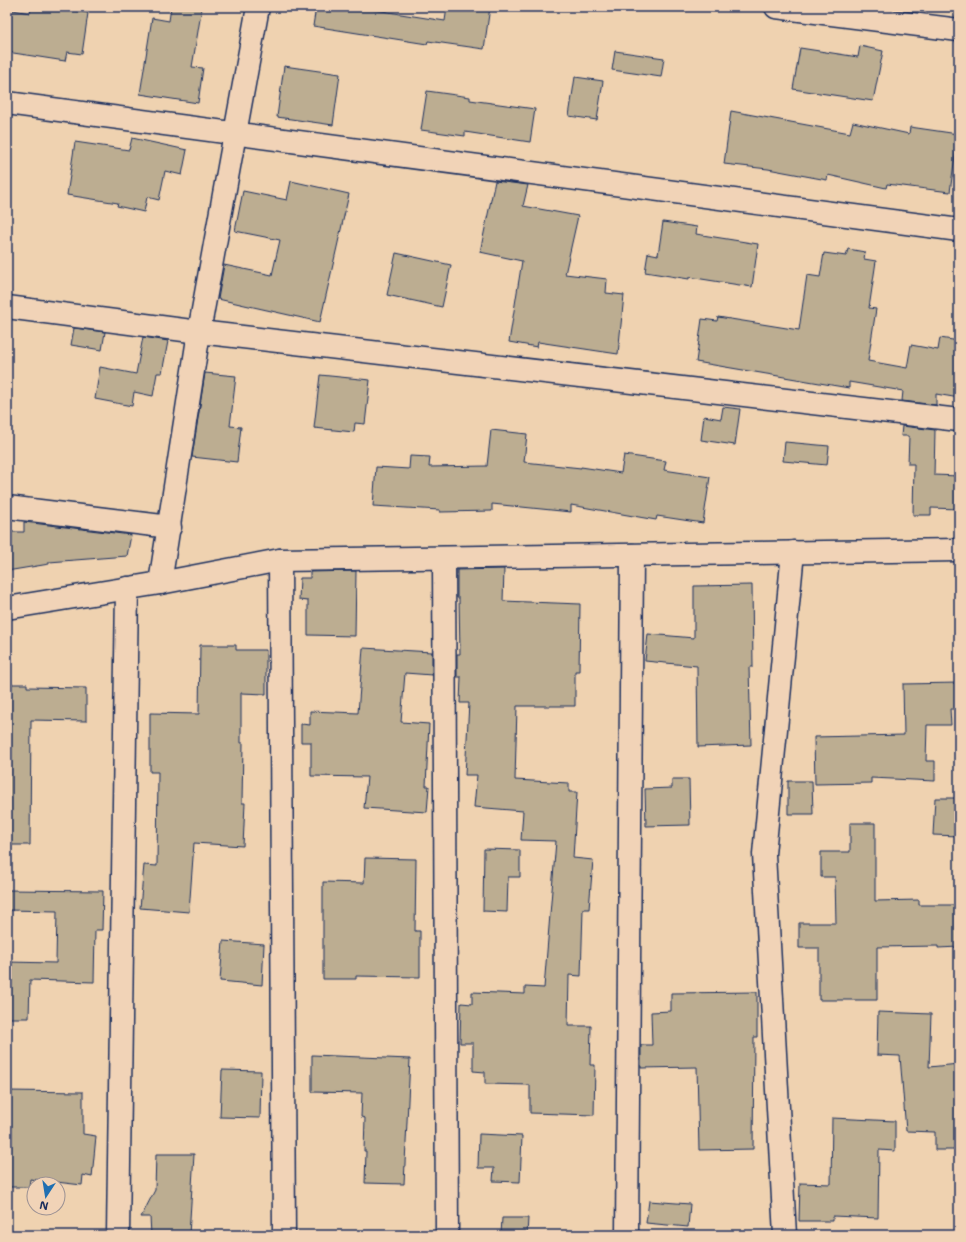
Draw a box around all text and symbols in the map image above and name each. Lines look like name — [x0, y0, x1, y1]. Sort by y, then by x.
north arrow — [26, 1176, 66, 1216]
text: N — [38, 1197, 50, 1214]

